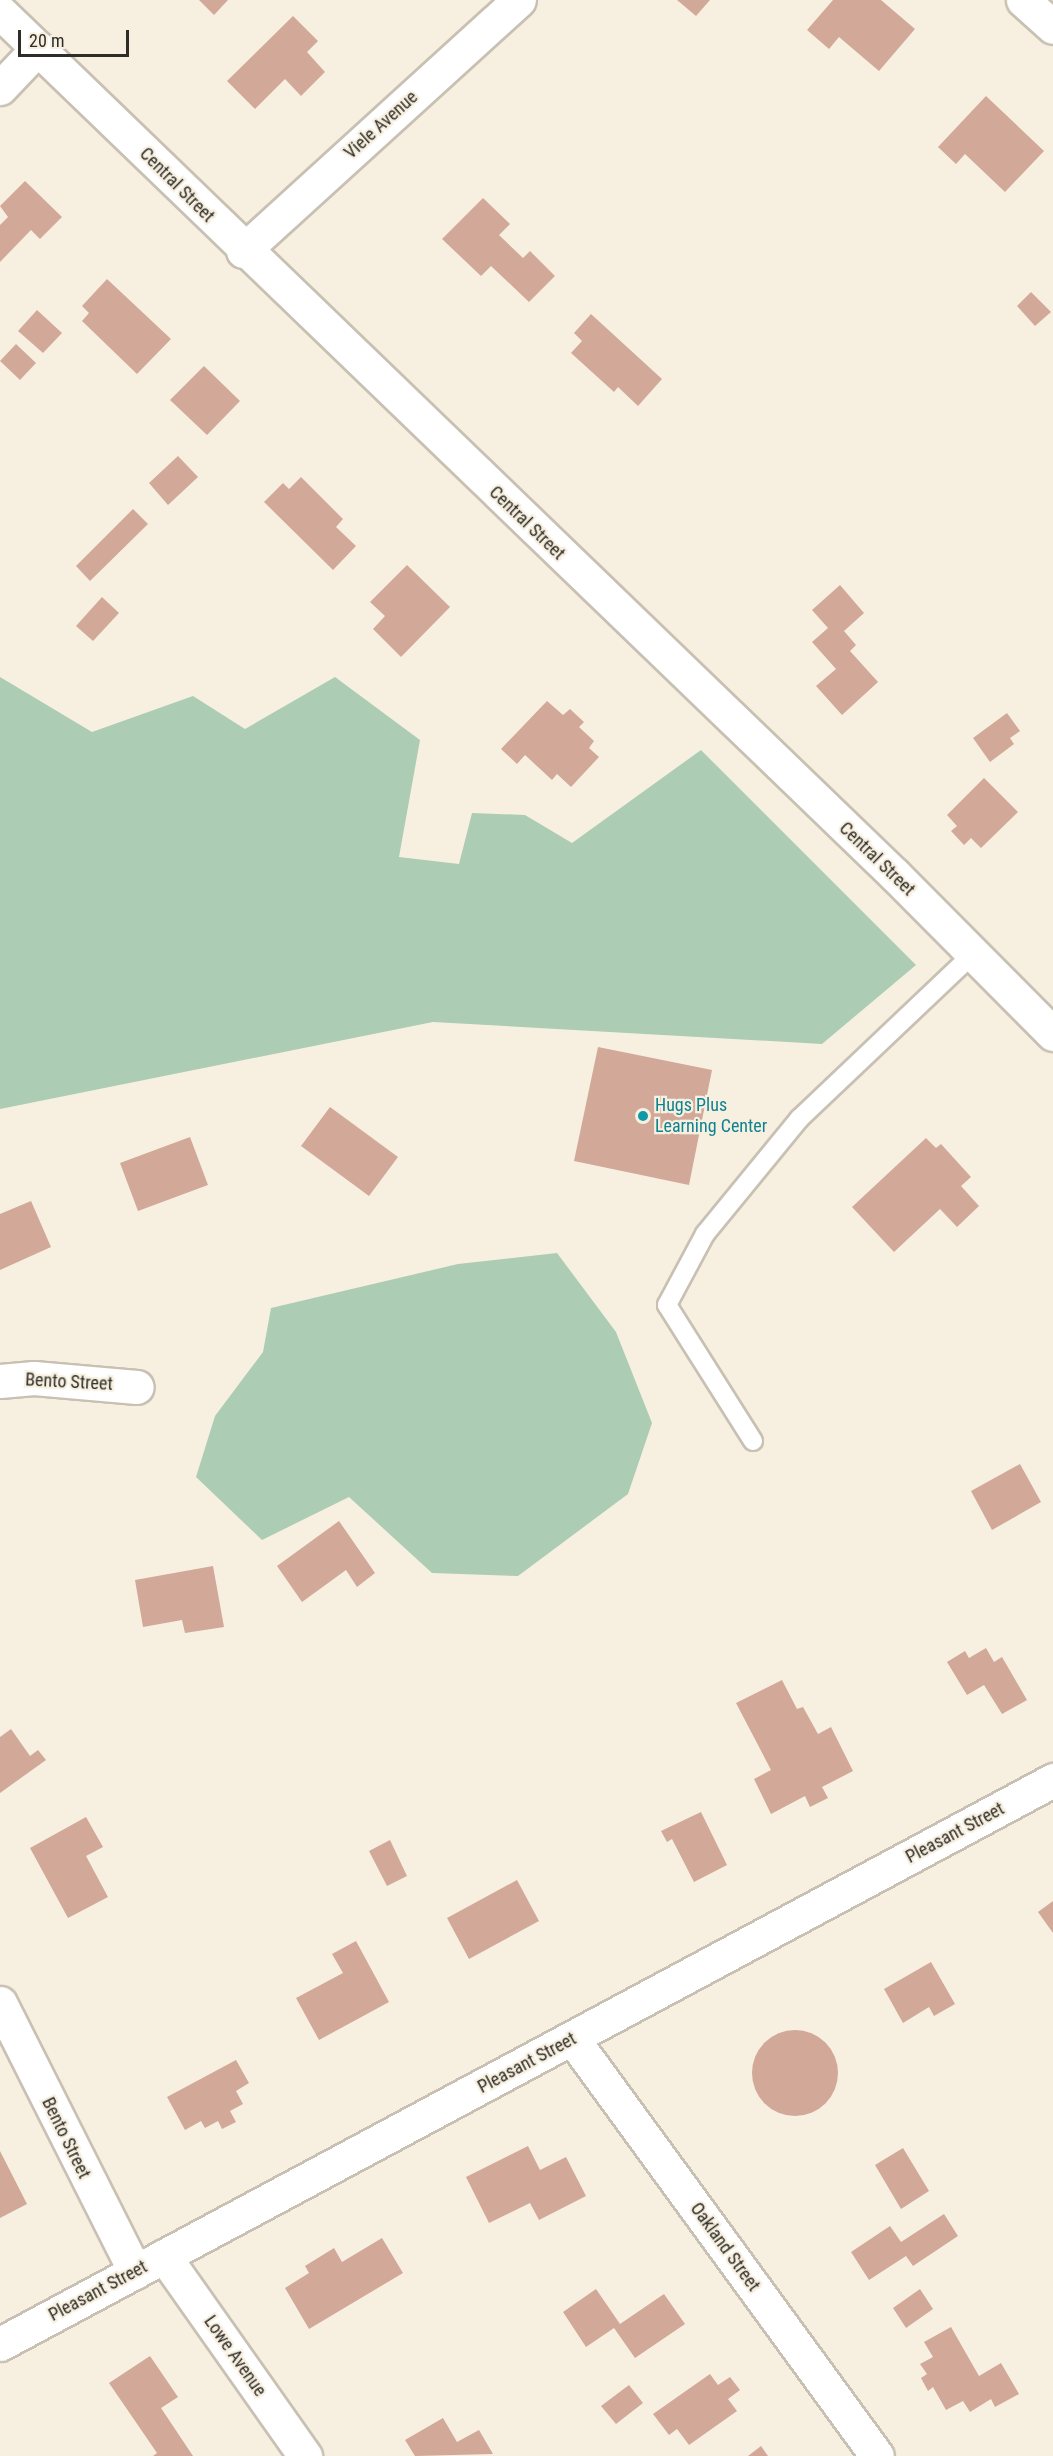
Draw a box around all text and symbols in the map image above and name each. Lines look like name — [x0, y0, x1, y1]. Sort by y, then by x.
scale bar — [21, 18, 132, 56]
text: 20 m — [29, 30, 64, 51]
street label: Viele Avenue — [340, 86, 422, 164]
street label: Central Street — [135, 143, 219, 227]
street label: Central Street — [485, 482, 569, 564]
street label: Central Street — [835, 818, 919, 900]
place label: Hugs Plus Learning Center — [655, 1095, 767, 1138]
marker: Hugs Plus Learning Center — [636, 1109, 650, 1123]
street label: Bento Street — [25, 1369, 113, 1395]
street label: Pleasant Street — [902, 1798, 1008, 1868]
street label: Pleasant Street — [474, 2028, 580, 2098]
street label: Bento Street — [37, 2094, 95, 2182]
street label: Oakland Street — [686, 2198, 764, 2296]
street label: Pleasant Street — [45, 2256, 151, 2326]
street label: Lowe Avenue — [199, 2311, 271, 2401]

